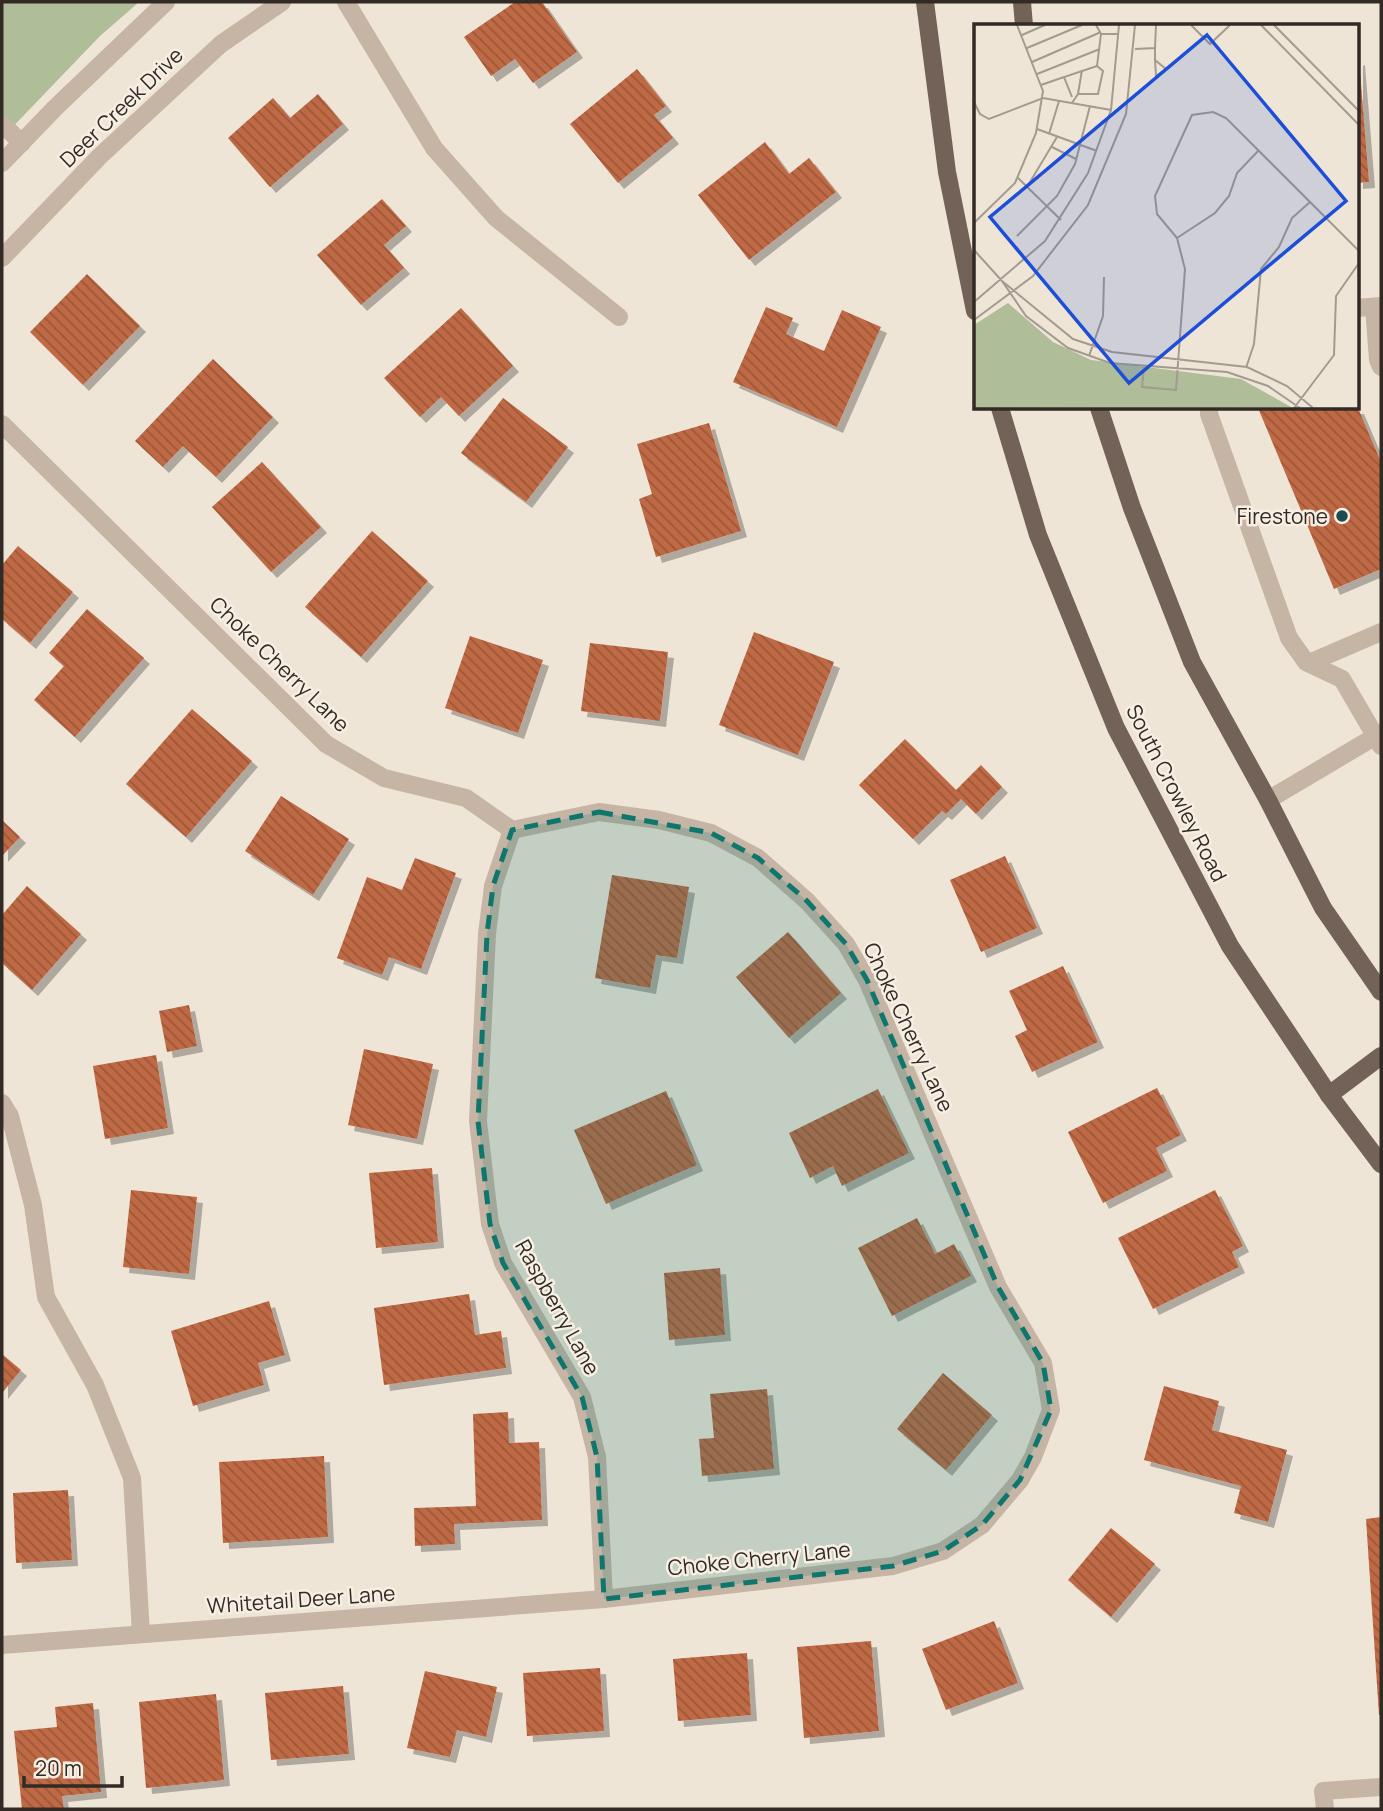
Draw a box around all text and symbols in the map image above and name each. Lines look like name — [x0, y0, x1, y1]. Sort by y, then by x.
inset map — [974, 24, 1358, 410]
street label: Deer Creek Drive — [53, 41, 189, 173]
place label: Firestone — [1237, 502, 1328, 530]
marker: Firestone — [1334, 508, 1350, 524]
street label: Choke Cherry Lane — [204, 590, 356, 738]
street label: South Crowley Road — [1120, 700, 1234, 886]
street label: Choke Cherry Lane — [857, 938, 961, 1116]
street label: Raspberry Lane — [509, 1234, 607, 1380]
street label: Choke Cherry Lane — [666, 1534, 852, 1582]
street label: Whitetail Deer Lane — [206, 1578, 396, 1620]
scale bar — [24, 1744, 122, 1788]
text: 20 m — [35, 1754, 82, 1782]

